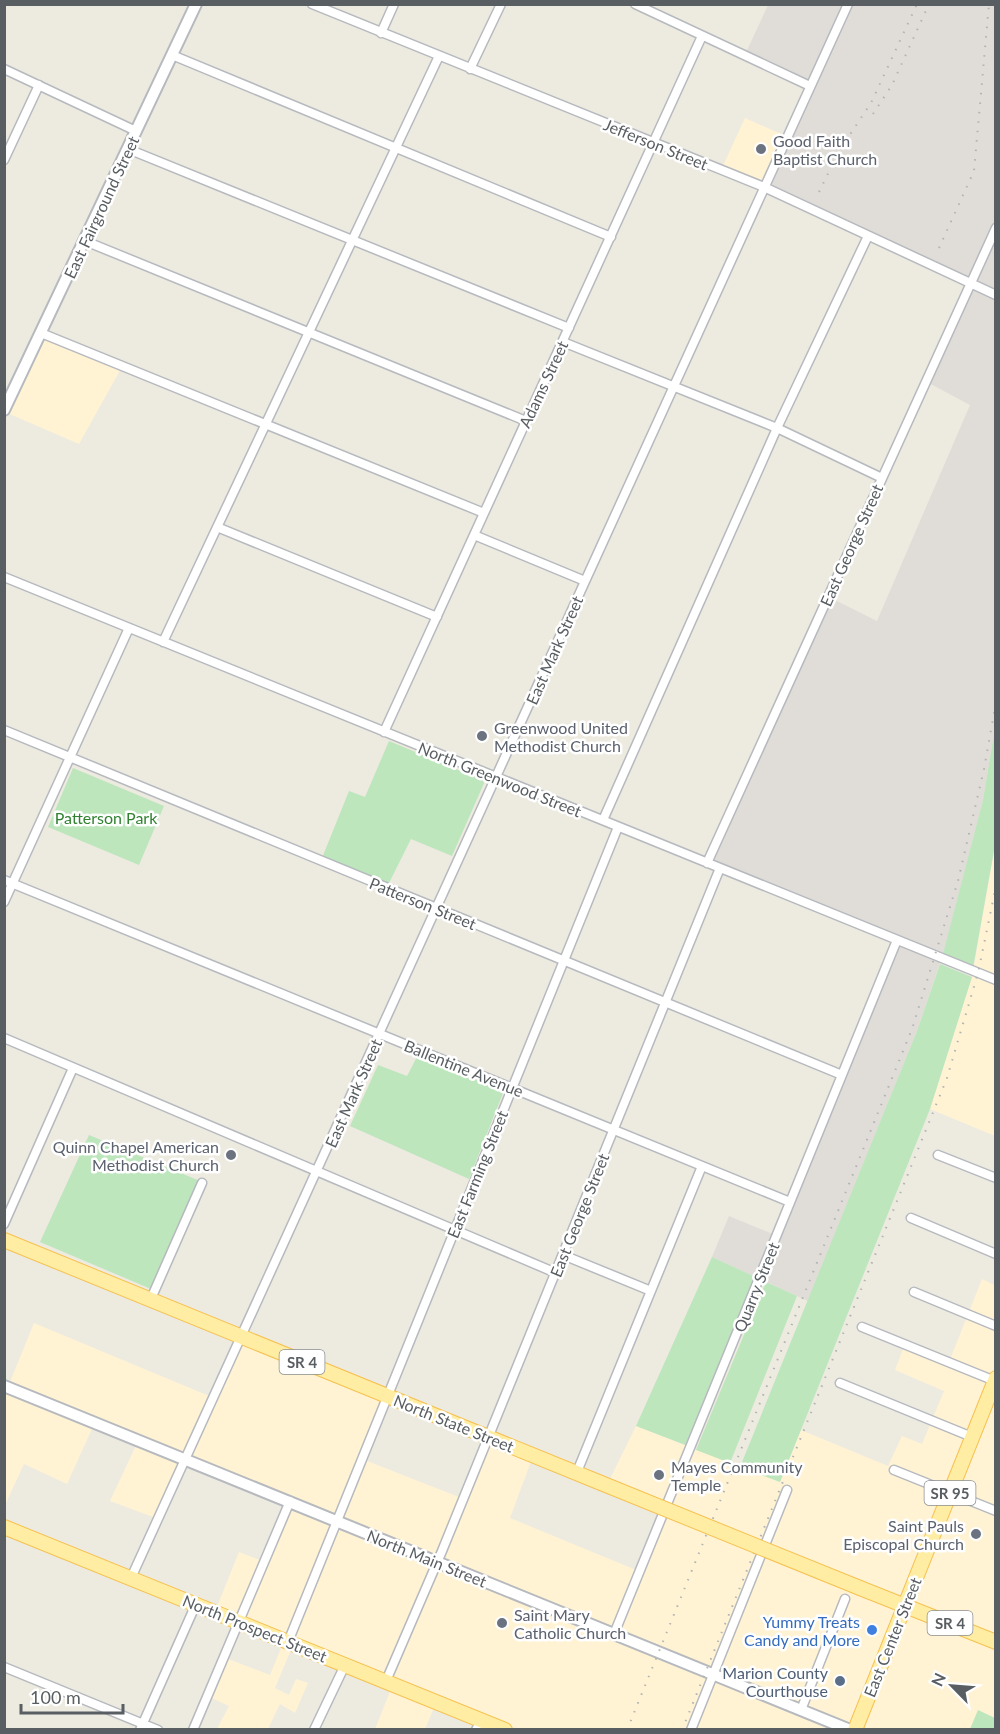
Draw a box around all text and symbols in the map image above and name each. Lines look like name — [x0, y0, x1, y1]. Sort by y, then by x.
street label: Jefferson Street — [601, 114, 711, 174]
place label: Good Faith Baptist Church — [773, 131, 877, 168]
street label: East Fairground Street — [60, 132, 142, 281]
marker: Good Faith Baptist Church — [754, 142, 768, 156]
street label: Adams Street — [515, 337, 572, 431]
street label: East George Street — [816, 481, 887, 609]
street label: East Mark Street — [522, 593, 586, 707]
place label: Greenwood United Methodist Church — [494, 718, 628, 755]
marker: Greenwood United Methodist Church — [475, 729, 489, 743]
street label: North Greenwood Street — [416, 738, 585, 821]
park label: Patterson Park — [55, 808, 158, 827]
street label: Patterson Street — [367, 873, 479, 933]
street label: Ballentine Avenue — [402, 1035, 526, 1101]
street label: East Mark Street — [321, 1036, 385, 1150]
street label: East Farming Street — [443, 1107, 511, 1241]
place label: Quinn Chapel American Methodist Church — [53, 1137, 219, 1174]
marker: Quinn Chapel American Methodist Church — [224, 1148, 238, 1162]
street label: East George Street — [546, 1150, 613, 1280]
street label: Quarry Street — [729, 1239, 783, 1335]
road number: SR 4 — [280, 1350, 324, 1374]
street label: North State Street — [391, 1390, 517, 1456]
place label: Mayes Community Temple — [671, 1457, 803, 1494]
marker: Mayes Community Temple — [652, 1468, 666, 1482]
road number: SR 95 — [924, 1481, 976, 1505]
place label: Saint Pauls Episcopal Church — [843, 1516, 964, 1553]
street label: North Main Street — [364, 1525, 490, 1591]
marker: Saint Pauls Episcopal Church — [969, 1527, 983, 1541]
street label: East Center Street — [859, 1574, 925, 1700]
street label: North Prospect Street — [180, 1590, 330, 1666]
place label: Saint Mary Catholic Church — [514, 1605, 626, 1642]
road number: SR 4 — [928, 1611, 972, 1635]
place label: Yummy Treats Candy and More — [744, 1612, 860, 1649]
marker: Saint Mary Catholic Church — [495, 1616, 509, 1630]
marker: Yummy Treats Candy and More — [865, 1623, 879, 1637]
north arrow — [922, 1656, 982, 1716]
place label: Marion County Courthouse — [722, 1663, 829, 1700]
text: N — [927, 1670, 949, 1689]
marker: Marion County Courthouse — [833, 1674, 847, 1688]
scale bar — [21, 1677, 123, 1715]
text: 100 m — [30, 1686, 81, 1708]

